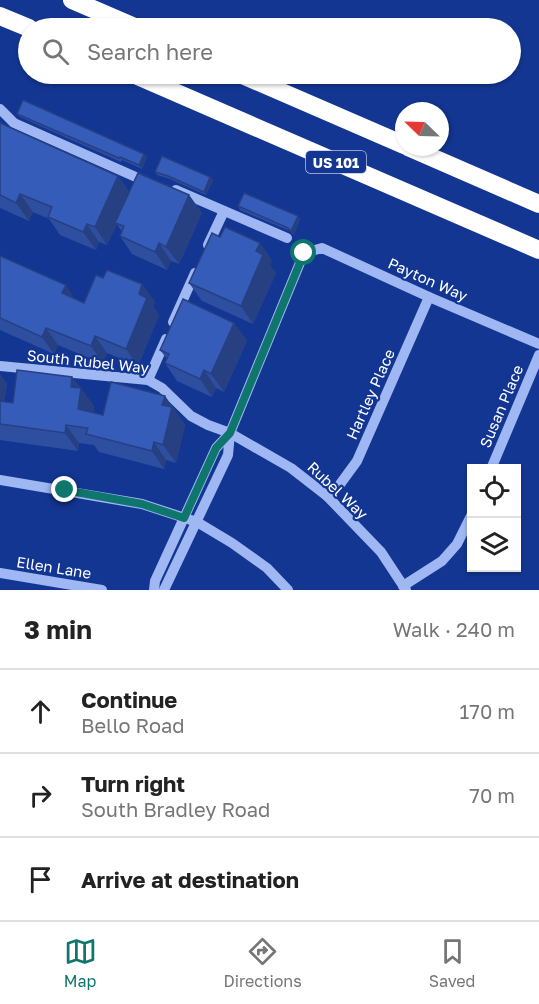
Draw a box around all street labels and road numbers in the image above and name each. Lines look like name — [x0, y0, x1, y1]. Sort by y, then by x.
road number: US 101 — [306, 151, 366, 173]
street label: Payton Way — [385, 253, 471, 305]
street label: South Rubel Way — [26, 346, 150, 376]
street label: Hartley Place — [342, 346, 398, 442]
street label: Susan Place — [476, 362, 527, 450]
street label: Rubel Way — [304, 458, 372, 523]
street label: Ellen Lane — [15, 552, 93, 582]

